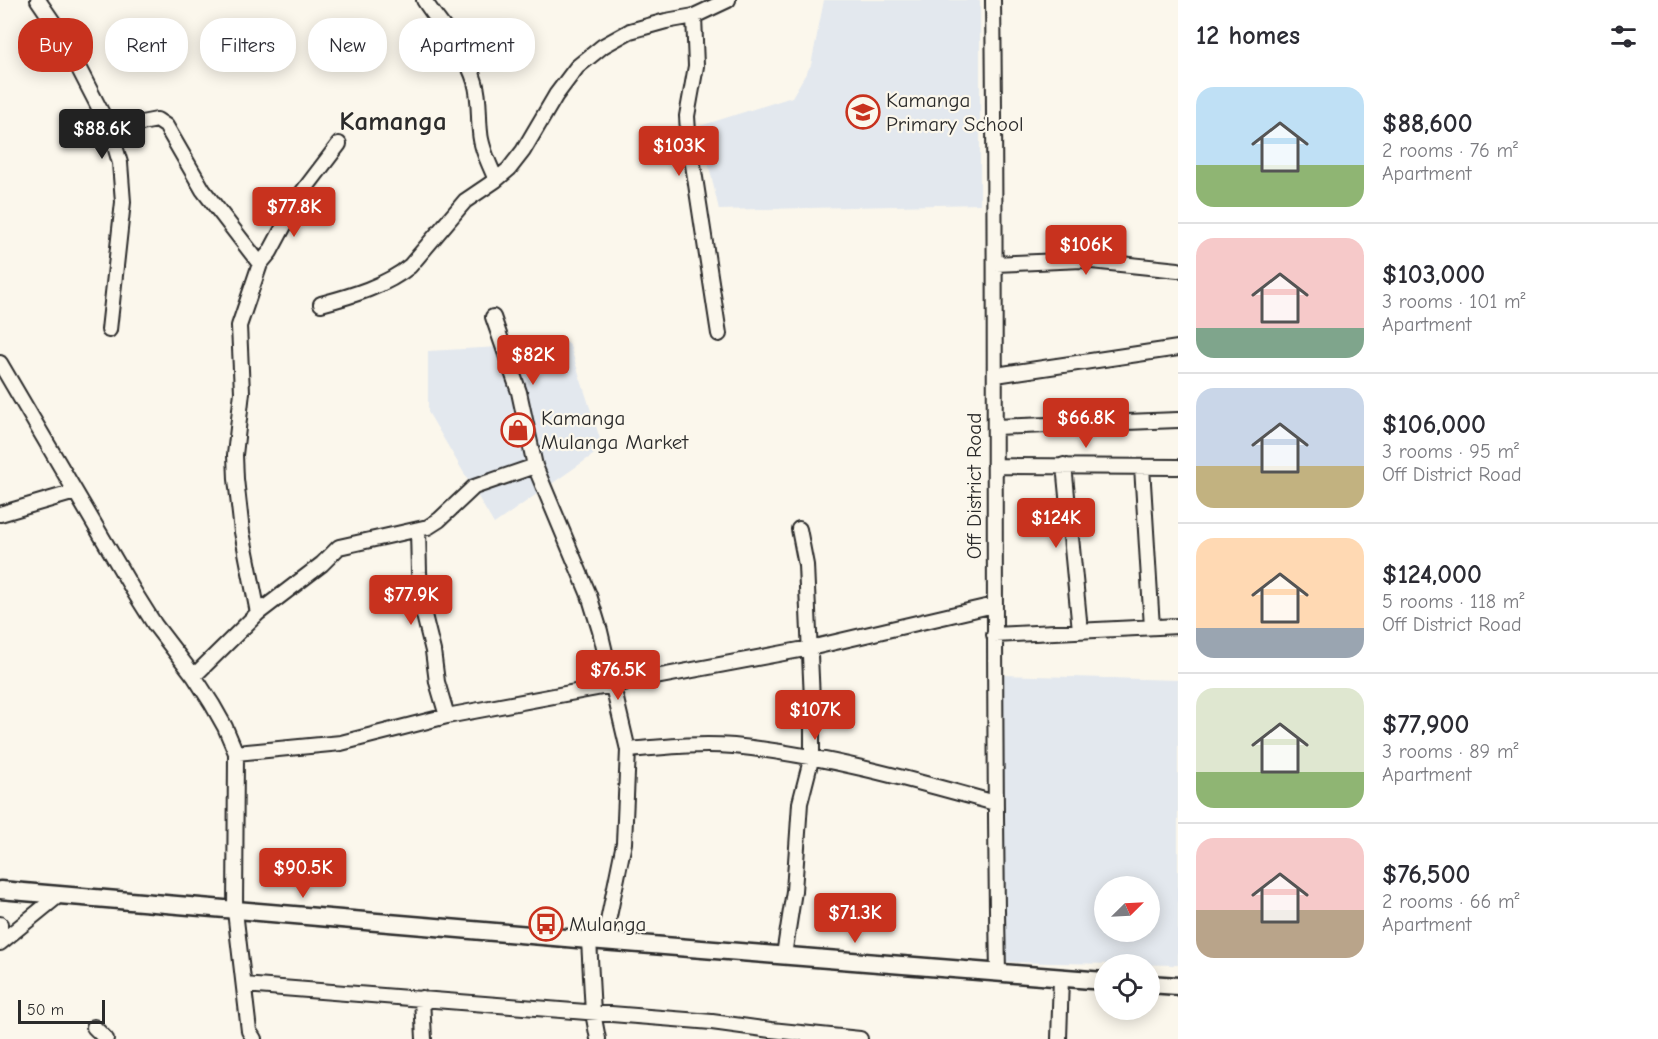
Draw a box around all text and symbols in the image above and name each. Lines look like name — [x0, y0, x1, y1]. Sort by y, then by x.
chip: Buy — [18, 18, 93, 72]
chip: Rent — [105, 18, 188, 72]
chip: Filters — [200, 18, 296, 72]
chip: New — [308, 18, 387, 72]
chip: Apartment — [399, 18, 535, 72]
icon: filters — [1607, 20, 1640, 53]
text: 12 homes — [1196, 21, 1300, 51]
place label: Kamanga Primary School — [886, 88, 1024, 136]
school or university icon: Kamanga Primary School — [845, 94, 881, 130]
district label: Kamanga — [339, 106, 447, 137]
pin: $88.6K — [53, 109, 151, 160]
text: $88,600 — [1382, 109, 1473, 139]
icon: home — [1244, 111, 1316, 183]
text: $88.6K — [73, 117, 131, 140]
pin: $103K — [637, 126, 721, 177]
text: $103K — [653, 134, 705, 157]
text: 2 rooms · 76 m² — [1382, 139, 1518, 162]
text: Apartment — [1382, 162, 1472, 185]
pin: $77.8K — [245, 187, 343, 238]
text: $77.8K — [266, 195, 322, 218]
pin: $106K — [1044, 225, 1128, 276]
text: $106K — [1059, 233, 1113, 256]
text: $103,000 — [1382, 260, 1485, 290]
icon: home — [1244, 262, 1316, 334]
text: 3 rooms · 101 m² — [1382, 290, 1526, 313]
text: Apartment — [1382, 313, 1472, 336]
pin: $82K — [497, 335, 569, 386]
text: $82K — [511, 343, 555, 366]
pin: $66.8K — [1037, 398, 1135, 449]
place label: Kamanga Mulanga Market — [541, 406, 689, 454]
text: $66.8K — [1057, 406, 1115, 429]
text: $106,000 — [1382, 410, 1486, 440]
shop icon: Kamanga Mulanga Market — [500, 412, 536, 448]
icon: home — [1244, 412, 1316, 484]
street label: Off District Road — [962, 413, 986, 559]
text: 3 rooms · 95 m² — [1382, 440, 1519, 463]
text: Off District Road — [1382, 463, 1522, 486]
pin: $124K — [1014, 498, 1098, 549]
text: $124K — [1031, 506, 1081, 529]
text: $124,000 — [1382, 560, 1482, 590]
icon: home — [1244, 562, 1316, 634]
pin: $77.9K — [362, 575, 460, 626]
text: $77.9K — [383, 583, 439, 606]
text: 5 rooms · 118 m² — [1382, 590, 1524, 613]
text: Off District Road — [1382, 613, 1522, 636]
pin: $76.5K — [569, 650, 667, 701]
text: $76.5K — [590, 658, 646, 681]
pin: $107K — [773, 690, 857, 741]
text: $107K — [789, 698, 841, 721]
text: $77,900 — [1382, 710, 1469, 740]
icon: home — [1244, 712, 1316, 784]
text: 3 rooms · 89 m² — [1382, 740, 1518, 763]
text: Apartment — [1382, 763, 1472, 786]
pin: $90.5K — [254, 848, 352, 899]
text: $90.5K — [273, 856, 333, 879]
text: $76,500 — [1382, 860, 1470, 890]
icon: home — [1244, 862, 1316, 934]
north arrow — [1094, 876, 1160, 942]
map controls — [1094, 876, 1160, 1020]
text: 2 rooms · 66 m² — [1382, 890, 1520, 913]
pin: $71.3K — [806, 893, 904, 944]
text: $71.3K — [828, 901, 882, 924]
bus stop icon: Mulanga — [528, 906, 564, 942]
place label: Mulanga — [569, 912, 646, 936]
text: Apartment — [1382, 913, 1472, 936]
button: locate — [1094, 954, 1160, 1020]
scale bar — [18, 997, 105, 1024]
text: 50 m — [27, 1001, 64, 1019]

